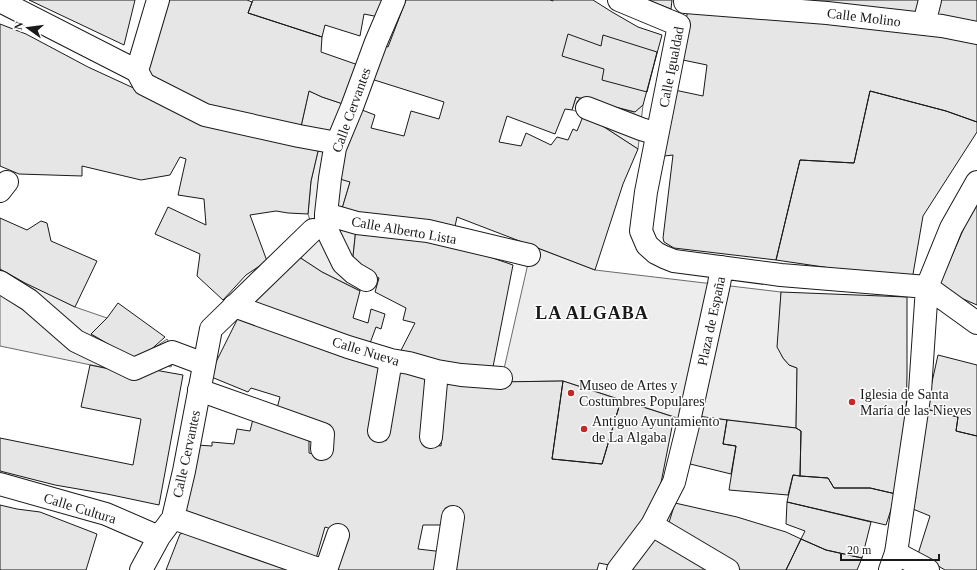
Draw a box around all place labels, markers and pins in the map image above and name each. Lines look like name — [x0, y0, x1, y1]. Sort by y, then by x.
place label: Museo de Artes y Costumbres Populares — [579, 378, 705, 409]
place label: Iglesia de Santa María de las Nieves — [860, 387, 972, 418]
marker: Museo de Artes y Costumbres Populares — [566, 388, 576, 398]
marker: Iglesia de Santa María de las Nieves — [847, 397, 857, 407]
place label: Antiguo Ayuntamiento de La Algaba — [592, 414, 719, 445]
marker: Antiguo Ayuntamiento de La Algaba — [579, 424, 589, 434]

